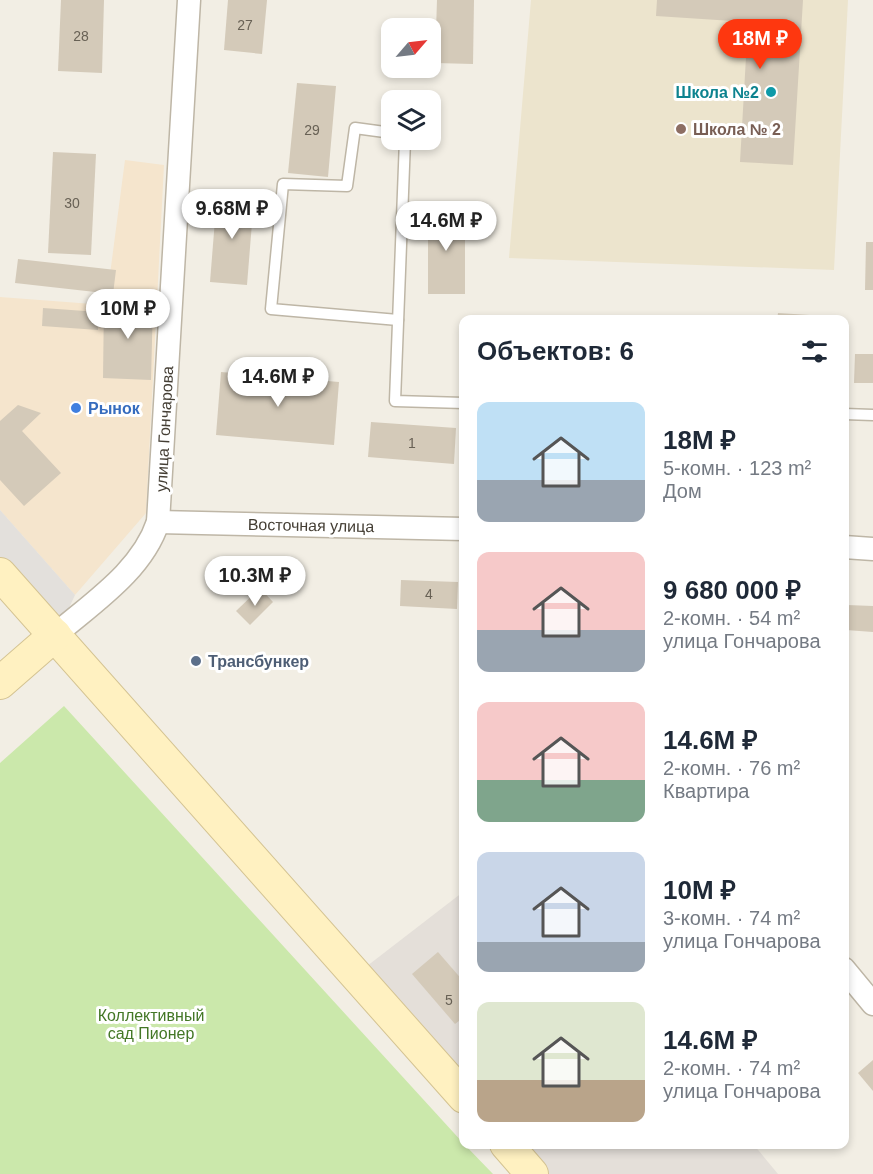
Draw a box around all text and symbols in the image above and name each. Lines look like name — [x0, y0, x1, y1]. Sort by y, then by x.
house number: 27 — [237, 17, 253, 33]
north arrow — [381, 18, 441, 78]
map controls — [381, 18, 441, 150]
pin: 18M ₽ — [718, 19, 802, 70]
text: 18M ₽ — [732, 27, 788, 49]
house number: 28 — [73, 28, 89, 44]
place label: Школа №2 — [676, 84, 759, 101]
marker: Школа №2 — [764, 85, 778, 99]
button: layers — [381, 90, 441, 150]
place label: Школа № 2 — [693, 121, 781, 138]
house number: 29 — [304, 122, 320, 138]
marker: Школа № 2 — [674, 122, 688, 136]
pin: 9.68M ₽ — [177, 189, 287, 240]
house number: 30 — [64, 195, 80, 211]
text: 9.68M ₽ — [196, 197, 268, 219]
pin: 14.6M ₽ — [391, 201, 501, 252]
text: 14.6M ₽ — [410, 209, 482, 231]
pin: 10M ₽ — [86, 289, 170, 340]
text: 10M ₽ — [100, 297, 156, 319]
icon: filters — [798, 335, 831, 368]
text: Объектов: 6 — [477, 336, 634, 366]
pin: 14.6M ₽ — [223, 357, 333, 408]
text: 14.6M ₽ — [242, 365, 314, 387]
street label: улица Гончарова — [153, 366, 176, 492]
place label: Рынок — [88, 400, 141, 417]
marker: Рынок — [69, 401, 83, 415]
text: 18M ₽ — [663, 425, 736, 455]
icon: home — [525, 426, 597, 498]
house number: 1 — [408, 435, 416, 451]
text: 5-комн. · 123 m² — [663, 457, 811, 479]
text: Дом — [663, 480, 702, 502]
street label: Восточная улица — [248, 516, 374, 535]
pin: 10.3M ₽ — [200, 556, 310, 607]
text: 10.3M ₽ — [219, 564, 291, 586]
text: 9 680 000 ₽ — [663, 575, 801, 605]
icon: home — [525, 576, 597, 648]
house number: 4 — [425, 586, 433, 602]
text: 2-комн. · 54 m² — [663, 607, 800, 629]
text: улица Гончарова — [663, 630, 821, 652]
place label: Трансбункер — [208, 653, 309, 670]
marker: Трансбункер — [189, 654, 203, 668]
text: 14.6M ₽ — [663, 725, 758, 755]
icon: home — [525, 726, 597, 798]
text: 2-комн. · 76 m² — [663, 757, 800, 779]
text: Квартира — [663, 780, 749, 802]
text: 10M ₽ — [663, 875, 736, 905]
icon: home — [525, 876, 597, 948]
text: 3-комн. · 74 m² — [663, 907, 800, 929]
text: улица Гончарова — [663, 930, 821, 952]
house number: 5 — [445, 992, 453, 1008]
park label: Коллективный сад Пионер — [98, 1007, 204, 1042]
text: 14.6M ₽ — [663, 1025, 758, 1055]
icon: home — [525, 1026, 597, 1098]
text: 2-комн. · 74 m² — [663, 1057, 800, 1079]
text: улица Гончарова — [663, 1080, 821, 1102]

